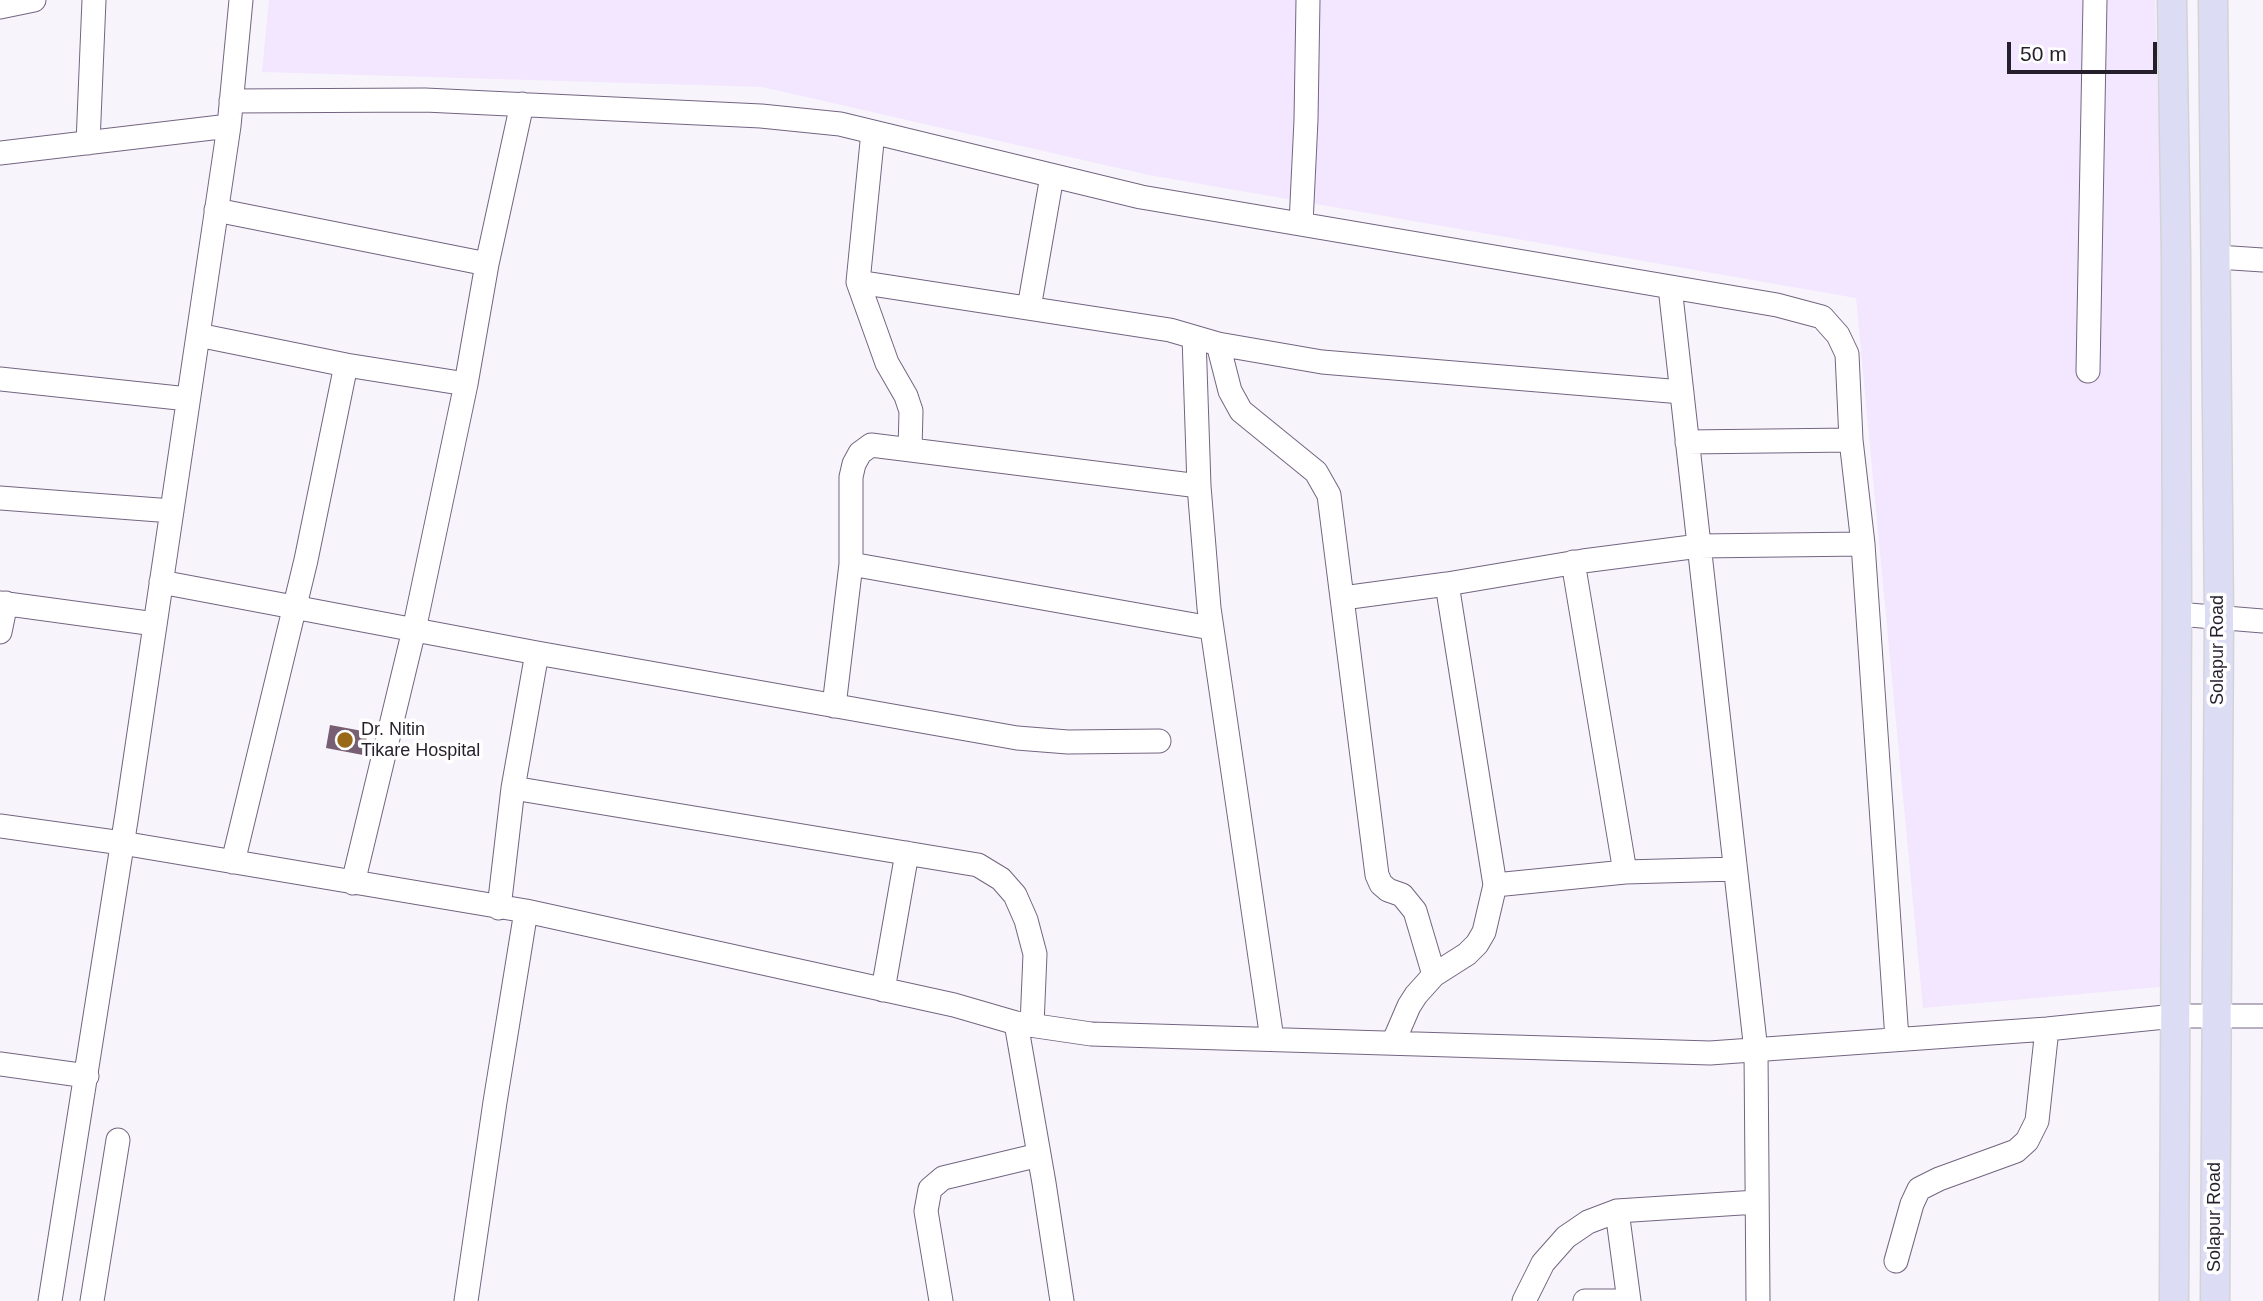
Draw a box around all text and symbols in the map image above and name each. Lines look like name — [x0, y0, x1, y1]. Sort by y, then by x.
scale bar — [2011, 28, 2162, 72]
text: 50 m — [2020, 42, 2067, 65]
street label: Solapur Road — [2207, 595, 2229, 705]
place label: Dr. Nitin Tikare Hospital — [361, 719, 480, 762]
marker: Dr. Nitin Tikare Hospital — [335, 730, 355, 750]
street label: Solapur Road — [2204, 1162, 2226, 1272]

